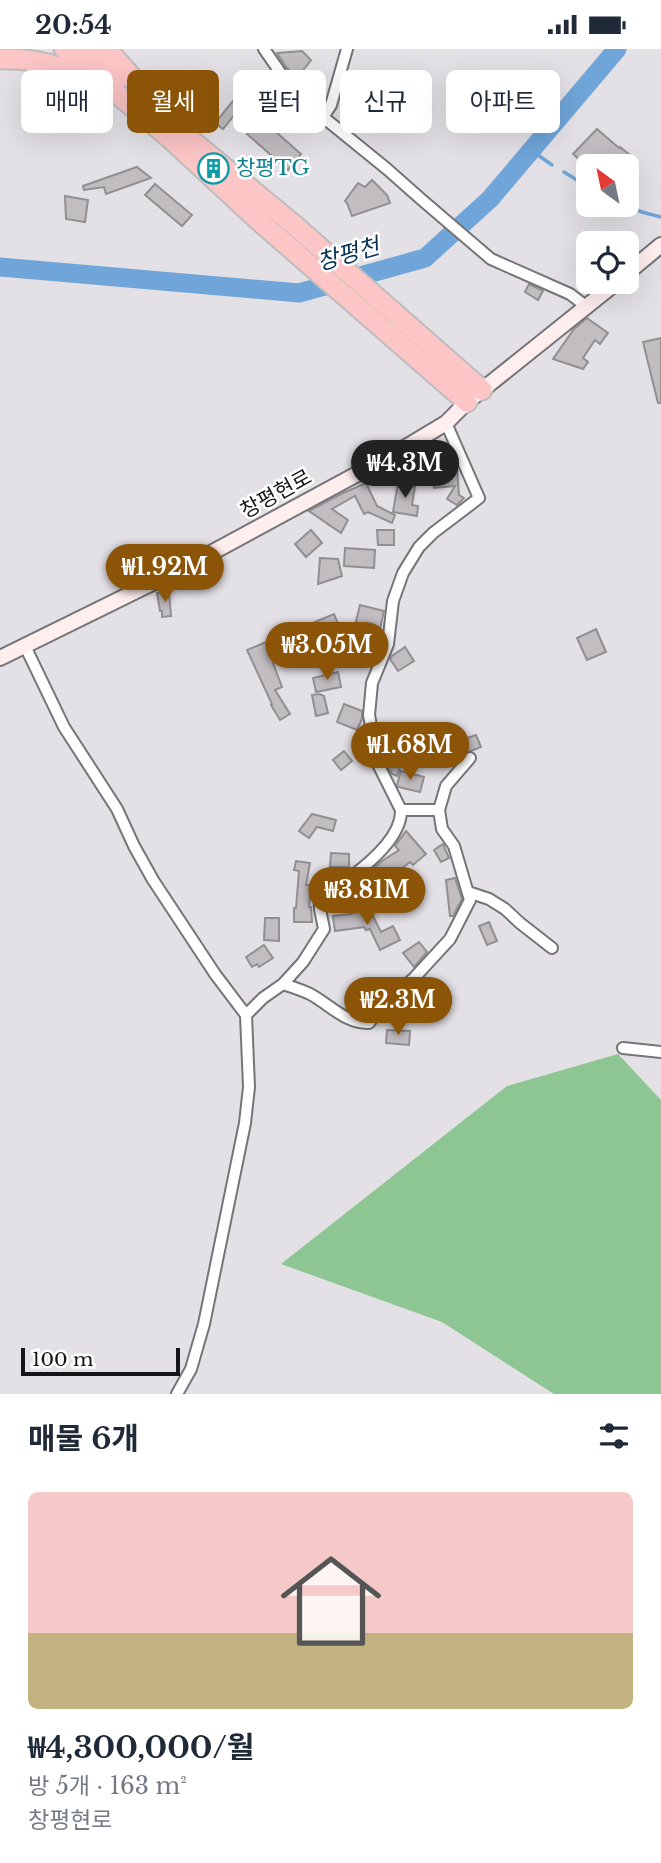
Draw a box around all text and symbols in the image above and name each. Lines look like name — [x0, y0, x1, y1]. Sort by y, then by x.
text: 20:54 — [35, 9, 112, 41]
chip: 매매 — [21, 70, 113, 133]
chip: 월세 — [127, 70, 219, 133]
chip: 필터 — [233, 70, 326, 133]
chip: 신규 — [340, 70, 432, 133]
chip: 아파트 — [446, 70, 560, 133]
building icon: 창평TG — [196, 151, 230, 185]
north arrow — [576, 154, 639, 217]
map controls — [576, 154, 639, 294]
place label: 창평TG — [236, 155, 310, 181]
water label: 창평천 — [314, 231, 385, 276]
button: locate — [576, 231, 639, 294]
pin: ₩4.3M — [356, 441, 454, 500]
text: ₩4.3M — [367, 449, 443, 477]
street label: 창평현로 — [236, 464, 316, 524]
pin: ₩1.92M — [108, 545, 222, 604]
text: ₩1.92M — [122, 553, 208, 581]
pin: ₩3.05M — [270, 623, 384, 682]
text: ₩3.05M — [281, 631, 373, 659]
pin: ₩1.68M — [353, 723, 467, 782]
text: ₩1.68M — [367, 731, 453, 759]
pin: ₩3.81M — [310, 867, 424, 927]
text: ₩3.81M — [324, 876, 410, 904]
pin: ₩2.3M — [349, 977, 447, 1037]
text: ₩2.3M — [360, 986, 436, 1014]
scale bar — [21, 1345, 180, 1377]
text: 100 m — [32, 1348, 93, 1371]
icon: filters — [595, 1417, 633, 1455]
text: 매물 6개 — [28, 1420, 139, 1457]
icon: home — [268, 1538, 394, 1664]
text: ₩4,300,000/월 — [28, 1729, 254, 1766]
text: 방 5개 · 163 m² — [28, 1772, 187, 1800]
text: 창평현로 — [28, 1806, 113, 1834]

